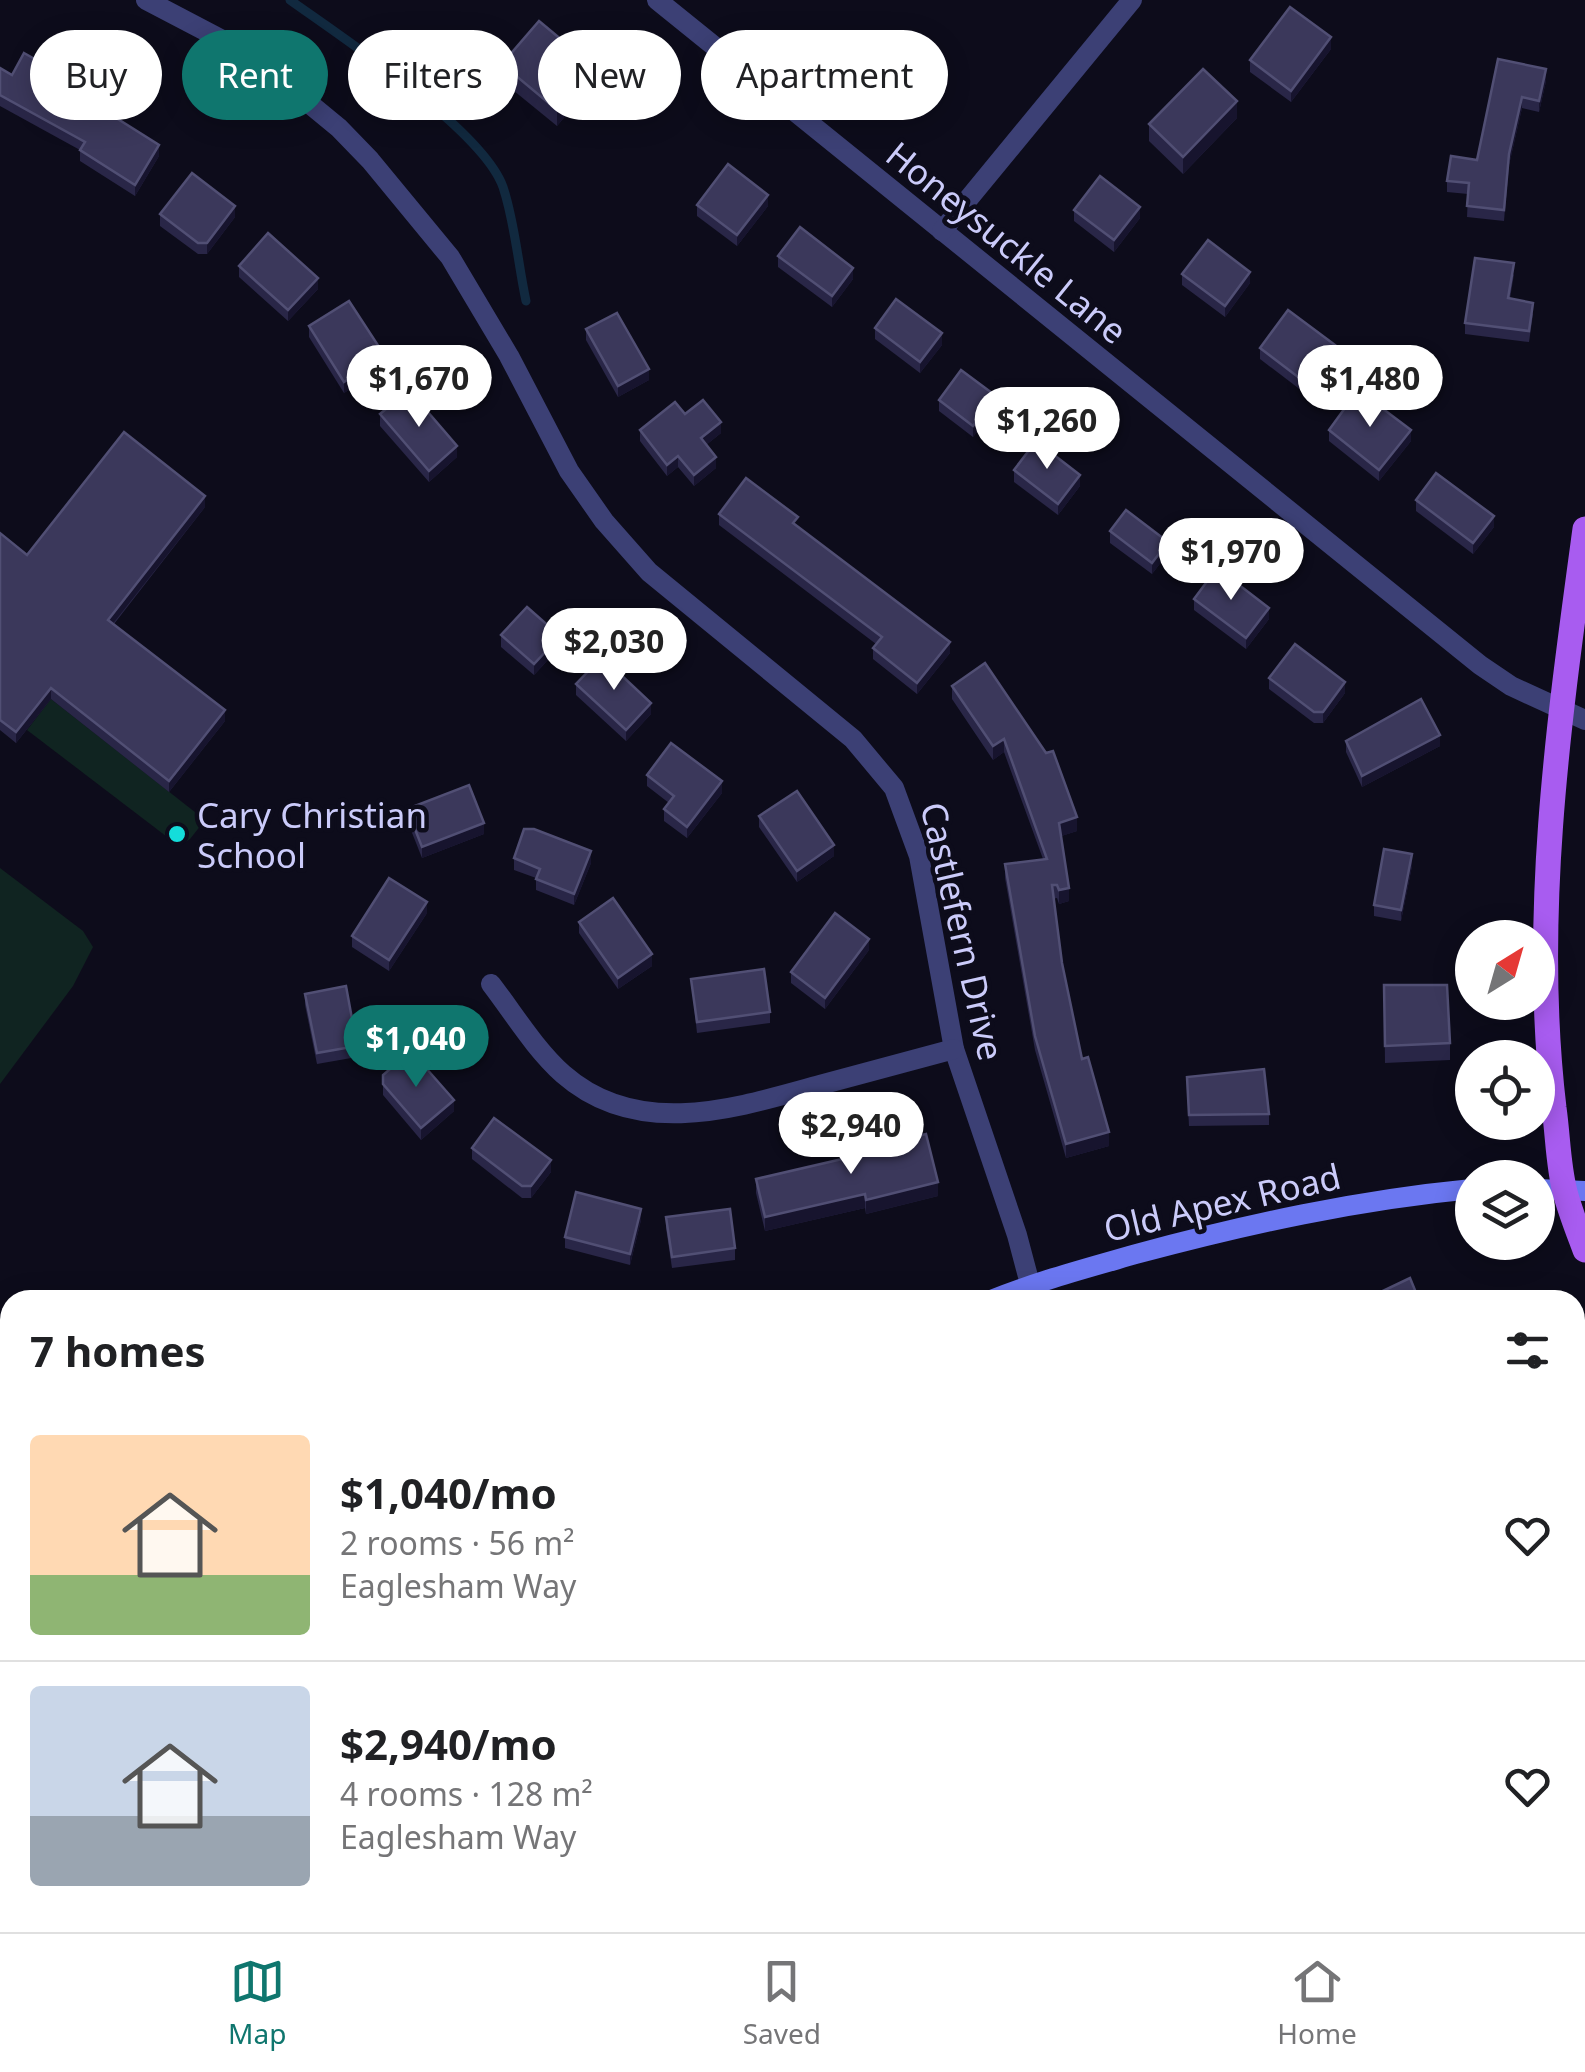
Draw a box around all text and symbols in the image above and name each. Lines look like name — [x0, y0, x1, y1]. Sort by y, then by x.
chip: Buy — [30, 30, 162, 120]
chip: Rent — [182, 30, 328, 120]
chip: Filters — [348, 30, 518, 120]
chip: New — [538, 30, 681, 120]
chip: Apartment — [701, 30, 948, 120]
street label: Honeysuckle Lane — [877, 130, 1137, 354]
pin: $1,670 — [338, 345, 500, 430]
pin: $1,480 — [1289, 345, 1451, 430]
text: $1,670 — [369, 356, 469, 399]
text: $1,480 — [1320, 356, 1420, 399]
pin: $1,260 — [966, 387, 1128, 472]
text: $1,260 — [997, 398, 1097, 441]
pin: $1,970 — [1150, 518, 1312, 603]
text: $1,970 — [1181, 529, 1281, 572]
pin: $2,030 — [533, 608, 695, 693]
text: $2,030 — [564, 619, 664, 662]
place label: Cary Christian School — [197, 791, 427, 878]
street label: Castlefern Drive — [910, 797, 1016, 1065]
marker: Cary Christian School — [166, 823, 188, 845]
north arrow — [1455, 920, 1555, 1020]
map controls — [1455, 920, 1555, 1260]
pin: $1,040 — [335, 1005, 497, 1090]
text: $1,040 — [366, 1016, 466, 1059]
button: locate — [1455, 1040, 1555, 1140]
pin: $2,940 — [770, 1092, 932, 1177]
text: $2,940 — [801, 1103, 901, 1146]
street label: Old Apex Road — [1099, 1152, 1345, 1252]
button: layers — [1455, 1160, 1555, 1260]
text: 7 homes — [30, 1322, 206, 1379]
icon: filters — [1500, 1323, 1555, 1378]
text: $1,040/mo — [340, 1464, 557, 1521]
icon: home — [110, 1475, 230, 1595]
icon: heart — [1500, 1508, 1555, 1563]
text: 2 rooms · 56 m² — [340, 1521, 574, 1564]
text: Eaglesham Way — [340, 1564, 576, 1607]
text: $2,940/mo — [340, 1715, 557, 1772]
icon: home — [110, 1726, 230, 1846]
icon: heart — [1500, 1759, 1555, 1814]
text: 4 rooms · 128 m² — [340, 1772, 593, 1815]
text: Eaglesham Way — [340, 1815, 576, 1858]
tab: Map — [228, 1954, 286, 2052]
tab: Saved — [743, 1954, 821, 2052]
tab: Home — [1277, 1954, 1357, 2052]

